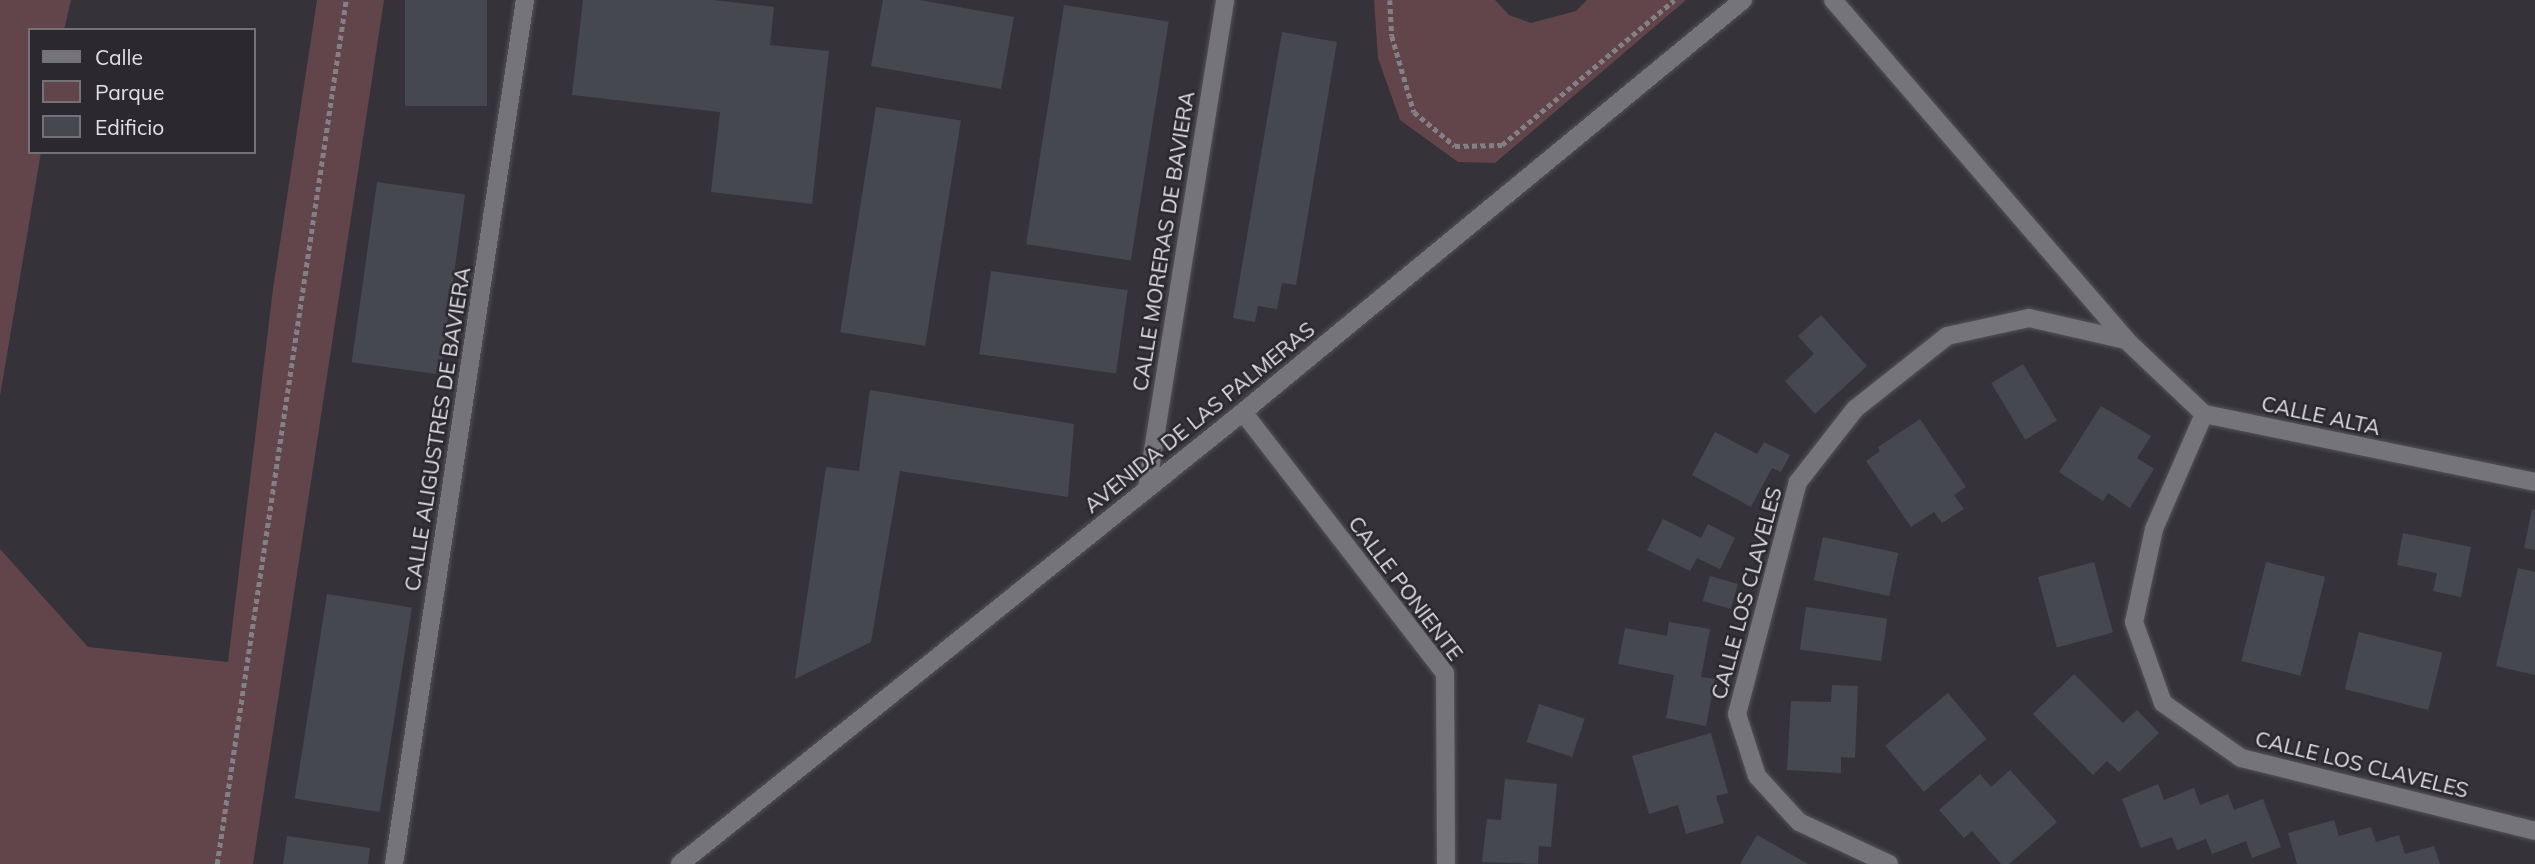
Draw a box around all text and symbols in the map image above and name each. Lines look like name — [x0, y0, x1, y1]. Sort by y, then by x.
legend — [28, 28, 256, 154]
text: Calle — [95, 44, 143, 70]
text: Parque — [95, 79, 164, 105]
street label: CALLE MORERAS DE BAVIERA — [1127, 89, 1199, 393]
text: Edificio — [95, 114, 164, 140]
street label: CALLE ALIGUSTRES DE BAVIERA — [399, 265, 475, 593]
street label: AVENIDA DE LAS PALMERAS — [1079, 316, 1319, 518]
street label: CALLE ALTA — [2259, 390, 2383, 440]
street label: CALLE LOS CLAVELES — [1705, 484, 1787, 702]
street label: CALLE PONIENTE — [1344, 511, 1468, 665]
street label: CALLE LOS CLAVELES — [2253, 725, 2471, 803]

